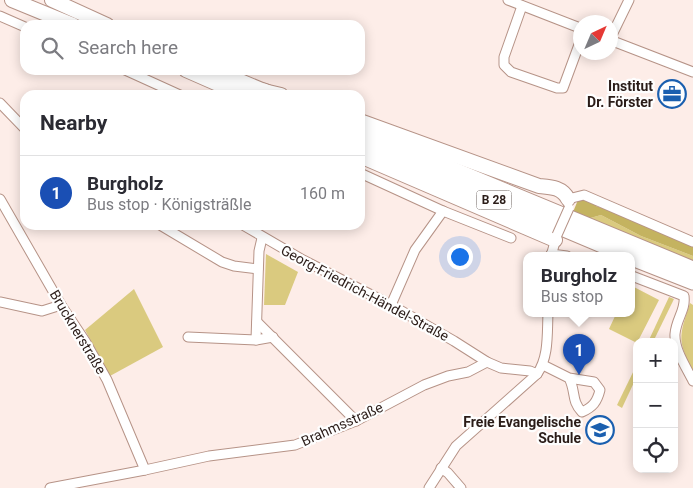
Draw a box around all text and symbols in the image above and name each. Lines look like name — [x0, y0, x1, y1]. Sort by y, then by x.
north arrow — [573, 15, 618, 60]
search box — [20, 20, 365, 75]
icon: search — [38, 34, 66, 62]
text: Search here — [78, 36, 178, 59]
place label: Institut Dr. Förster — [587, 78, 653, 110]
office icon: Institut Dr. Förster — [657, 79, 687, 109]
text: Nearby — [40, 111, 107, 135]
text: Burgholz — [87, 172, 163, 195]
text: 1 — [51, 184, 61, 203]
text: 160 m — [300, 184, 345, 203]
road number: B 28 — [476, 190, 512, 210]
text: Bus stop · Königsträßle — [87, 195, 251, 214]
street label: Georg-Friedrich-Händel-Straße — [278, 242, 452, 344]
your location — [447, 244, 473, 270]
popup — [523, 252, 635, 317]
text: Burgholz — [541, 264, 617, 287]
street label: Brucknerstraße — [47, 287, 109, 377]
text: Bus stop — [541, 287, 603, 306]
pin: 1 — [563, 334, 595, 375]
map controls — [633, 338, 678, 473]
button: + — [633, 338, 678, 383]
button: − — [633, 383, 678, 428]
street label: Brahmsstraße — [299, 399, 385, 449]
place label: Freie Evangelische Schule — [463, 414, 581, 446]
school or university icon: Freie Evangelische Schule — [585, 415, 615, 445]
button: locate — [633, 428, 678, 473]

